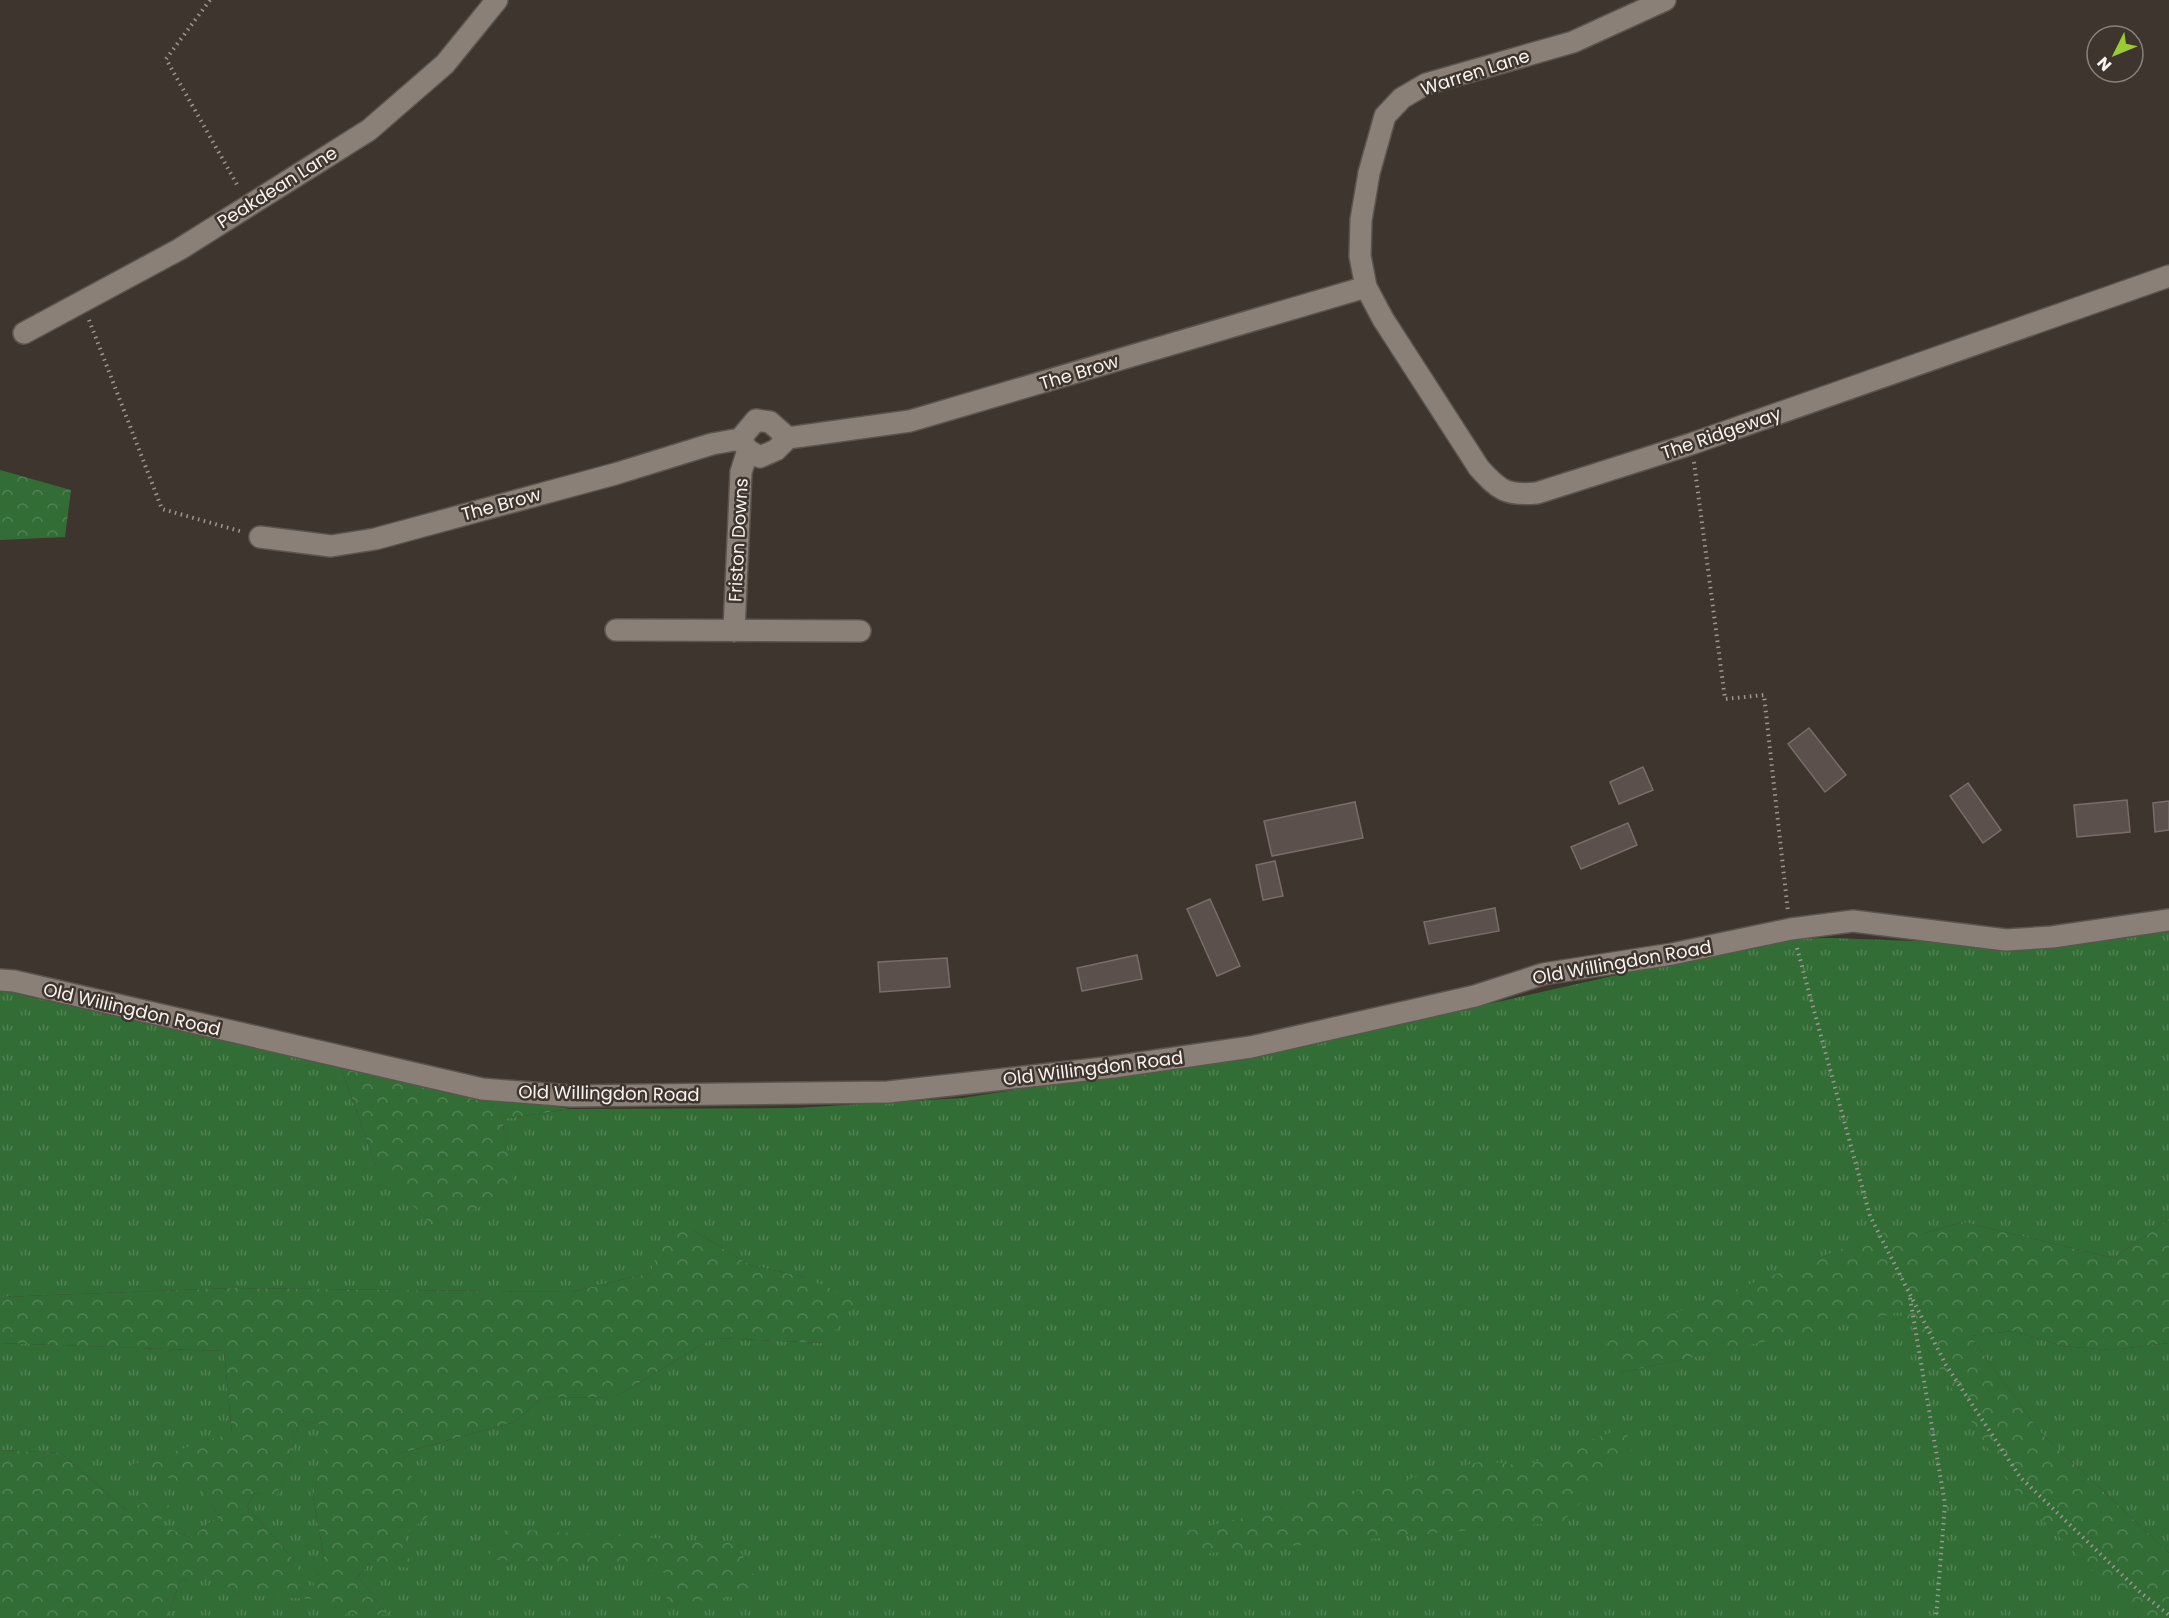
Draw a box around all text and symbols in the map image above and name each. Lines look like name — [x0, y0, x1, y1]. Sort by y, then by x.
north arrow — [2085, 24, 2145, 84]
street label: Warren Lane — [1417, 43, 1533, 101]
text: N — [2092, 52, 2117, 76]
street label: Peakdean Lane — [212, 140, 342, 234]
street label: The Brow — [1036, 348, 1122, 396]
street label: The Ridgeway — [1658, 401, 1784, 465]
street label: Friston Downs — [722, 477, 754, 603]
street label: The Brow — [459, 481, 544, 527]
street label: Old Willingdon Road — [1531, 934, 1713, 990]
street label: Old Willingdon Road — [41, 976, 223, 1042]
street label: Old Willingdon Road — [1001, 1045, 1185, 1091]
street label: Old Willingdon Road — [518, 1079, 700, 1107]

